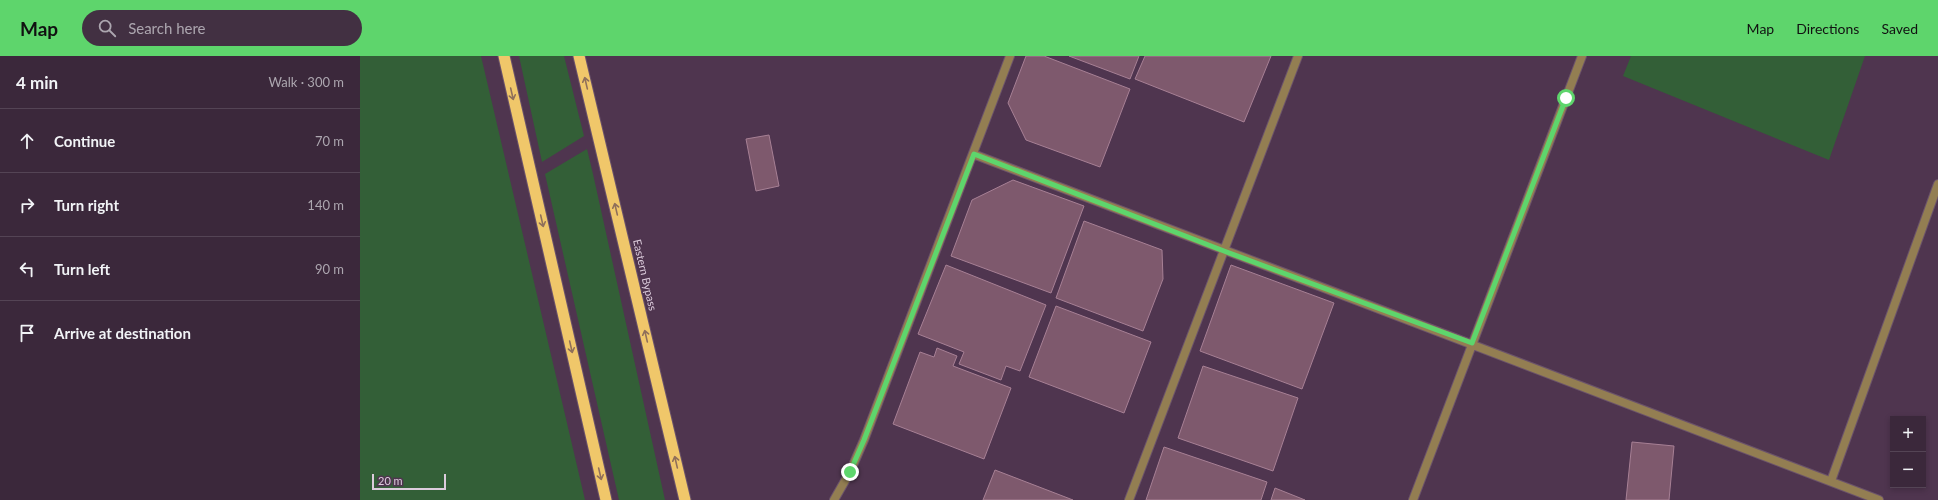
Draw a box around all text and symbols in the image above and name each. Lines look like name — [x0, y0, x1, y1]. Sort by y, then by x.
search box — [82, 10, 362, 46]
text: Map — [20, 17, 58, 40]
icon: search — [96, 17, 118, 39]
text: Search here — [128, 19, 206, 37]
text: Map — [1747, 20, 1774, 37]
text: Directions — [1796, 20, 1859, 37]
text: Saved — [1881, 20, 1918, 37]
text: 4 min — [16, 72, 58, 93]
text: Walk · 300 m — [268, 74, 344, 90]
one-way arrow — [581, 76, 589, 89]
one-way arrow — [509, 87, 517, 100]
route start — [1557, 89, 1575, 107]
icon: ahead — [16, 130, 38, 152]
text: Continue — [54, 132, 115, 150]
text: 70 m — [315, 133, 344, 149]
icon: right — [16, 194, 38, 216]
text: Turn right — [54, 196, 119, 214]
text: 140 m — [307, 197, 344, 213]
one-way arrow — [612, 203, 619, 216]
one-way arrow — [538, 214, 546, 227]
street label: Eastern Bypass — [631, 238, 660, 312]
icon: left — [16, 258, 38, 280]
text: Turn left — [54, 260, 110, 278]
text: 90 m — [315, 261, 344, 277]
icon: arrive — [16, 322, 38, 344]
text: Arrive at destination — [54, 324, 191, 342]
one-way arrow — [642, 329, 649, 342]
one-way arrow — [568, 341, 575, 354]
map controls — [1890, 416, 1926, 488]
button: + — [1890, 416, 1926, 452]
button: − — [1890, 452, 1926, 488]
one-way arrow — [672, 456, 679, 469]
route end — [841, 463, 859, 481]
one-way arrow — [597, 467, 605, 480]
scale bar — [372, 472, 446, 491]
text: 20 m — [378, 474, 403, 487]

